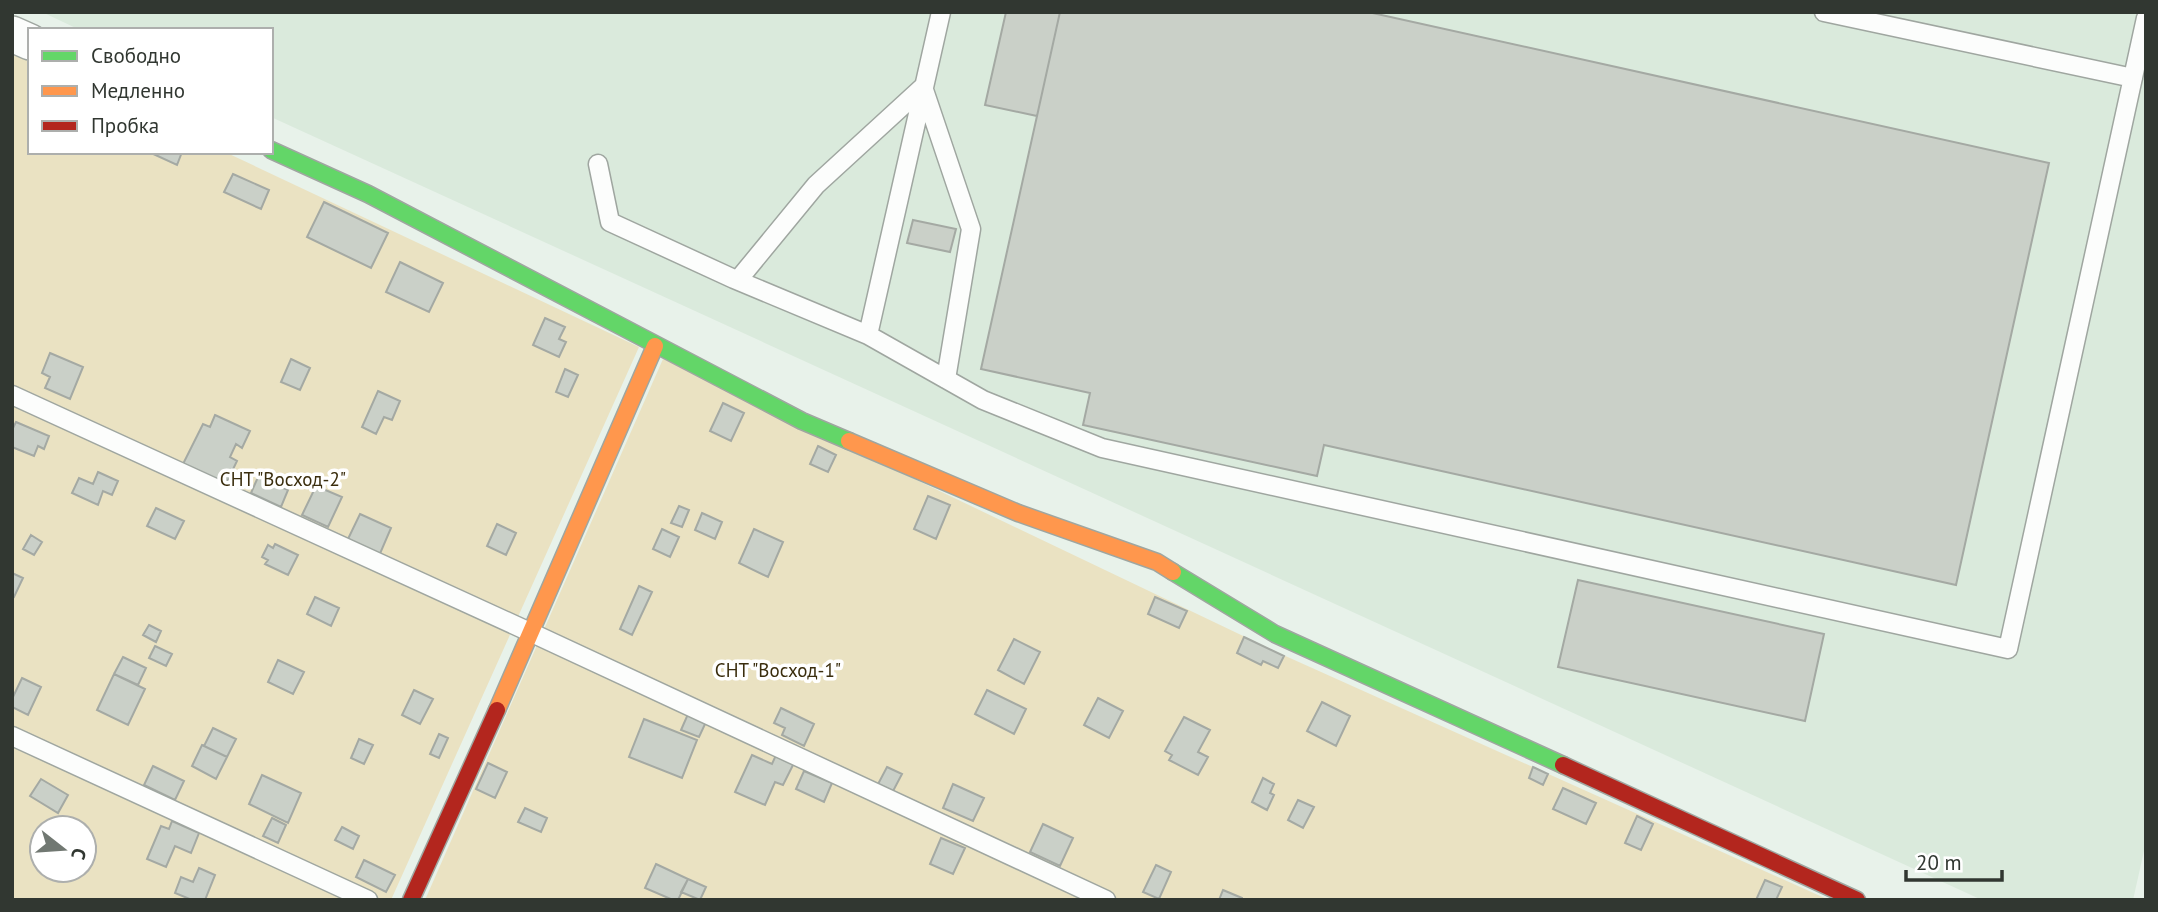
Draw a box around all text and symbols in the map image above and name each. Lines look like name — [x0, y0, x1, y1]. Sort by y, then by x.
legend — [28, 28, 273, 154]
text: Свободно — [91, 42, 181, 69]
text: Медленно — [91, 77, 185, 104]
text: Пробка — [91, 112, 159, 139]
park label: СНТ "Восход-2" — [220, 467, 346, 491]
park label: СНТ "Восход-1" — [715, 658, 841, 682]
north arrow — [28, 814, 98, 884]
scale bar — [1906, 838, 2002, 882]
text: С — [66, 845, 92, 863]
text: 20 m — [1916, 849, 1962, 876]

